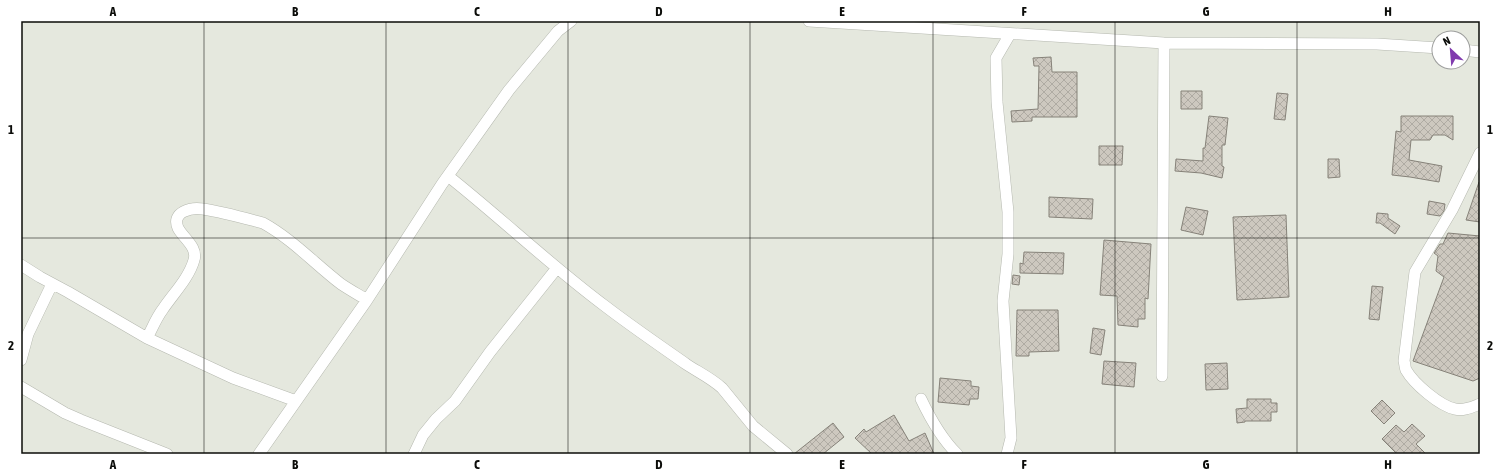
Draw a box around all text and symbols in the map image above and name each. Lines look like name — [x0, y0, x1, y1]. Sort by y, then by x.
text: A — [109, 4, 117, 19]
text: B — [292, 4, 299, 19]
text: C — [474, 4, 480, 19]
text: D — [655, 4, 663, 19]
text: E — [839, 4, 845, 19]
text: F — [1021, 4, 1027, 19]
text: G — [1203, 4, 1210, 19]
text: H — [1384, 4, 1392, 19]
north arrow — [1431, 30, 1471, 70]
text: N — [1441, 34, 1452, 48]
text: 1 — [8, 122, 14, 137]
text: 1 — [1487, 122, 1493, 137]
text: 2 — [8, 338, 14, 353]
text: 2 — [1487, 338, 1493, 353]
text: A — [109, 457, 117, 472]
text: B — [292, 457, 299, 472]
text: C — [474, 457, 480, 472]
text: D — [655, 457, 663, 472]
text: E — [839, 457, 845, 472]
text: F — [1021, 457, 1027, 472]
text: G — [1203, 457, 1210, 472]
text: H — [1384, 457, 1392, 472]

